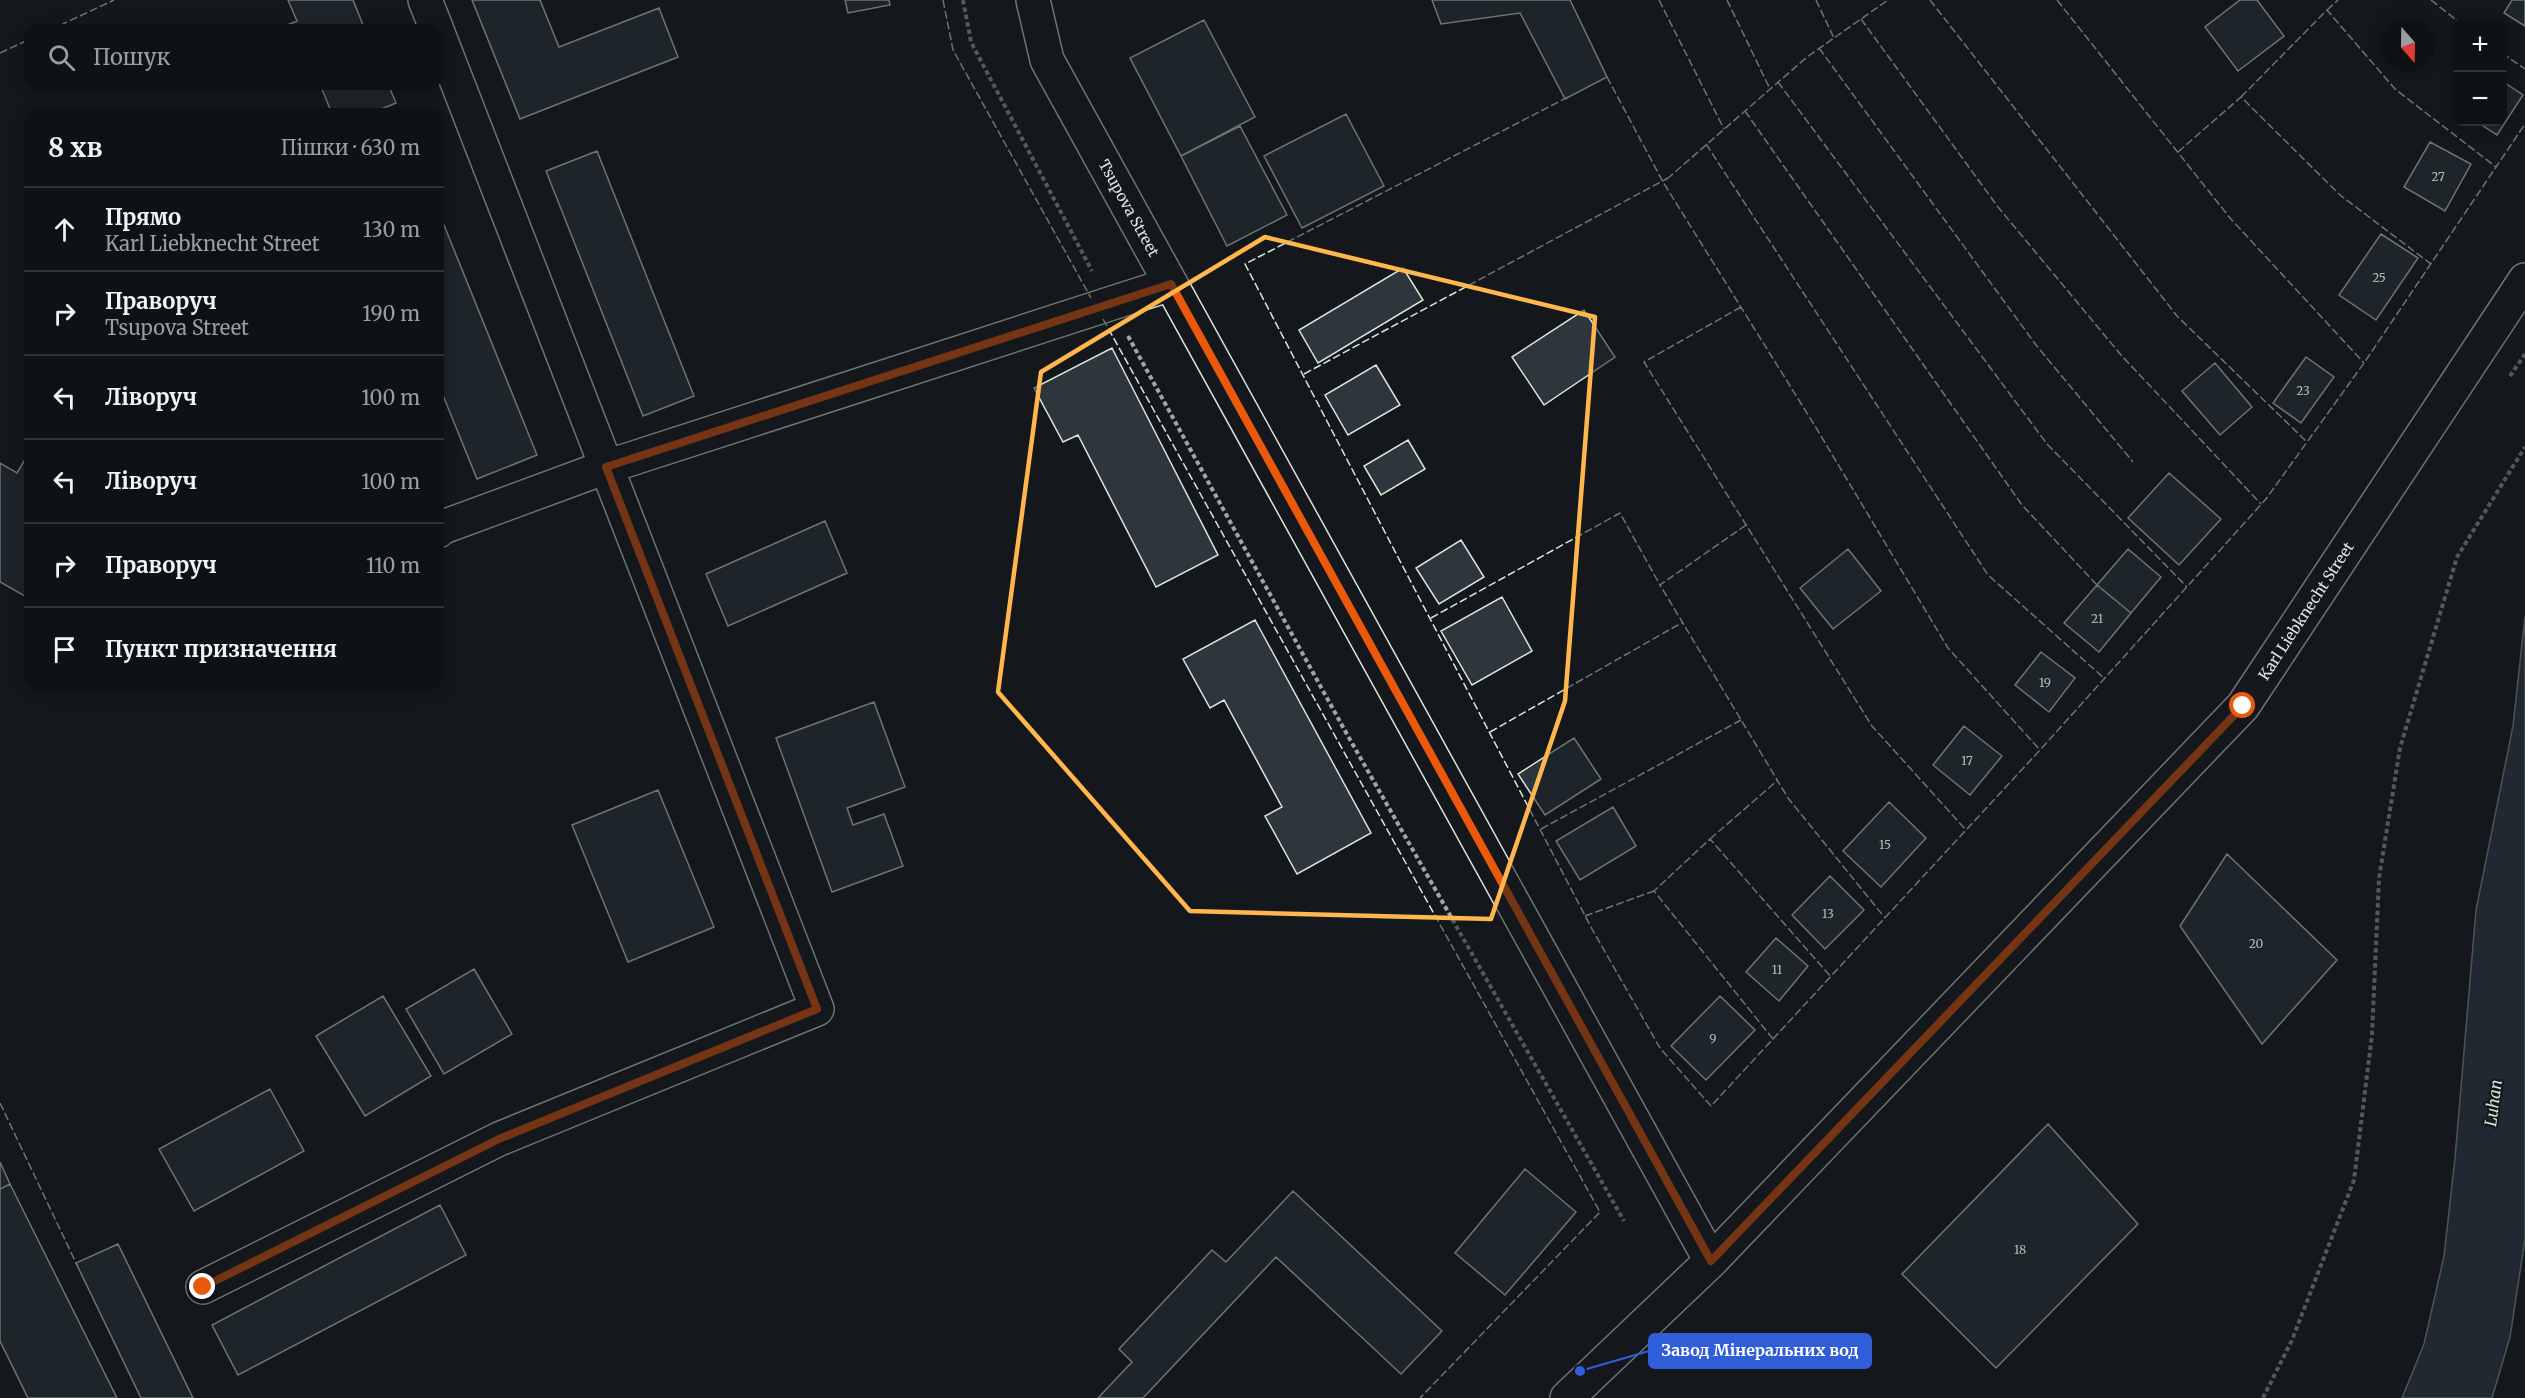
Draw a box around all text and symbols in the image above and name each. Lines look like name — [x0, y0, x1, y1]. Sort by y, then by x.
north arrow — [2381, 18, 2435, 72]
map controls — [2453, 18, 2507, 126]
button: + — [2453, 18, 2507, 72]
search box — [24, 24, 444, 90]
icon: search — [45, 41, 78, 74]
text: Пошук — [93, 43, 170, 71]
button: − — [2453, 72, 2507, 126]
text: 8 хв — [48, 131, 102, 164]
text: Пішки · 630 m — [281, 135, 420, 160]
street label: Tsupova Street — [1095, 156, 1164, 260]
house number: 27 — [2431, 169, 2445, 184]
text: Прямо — [105, 203, 181, 231]
icon: ahead — [48, 213, 81, 246]
text: 130 m — [363, 217, 420, 242]
text: Karl Liebknecht Street — [105, 231, 320, 256]
house number: 25 — [2372, 270, 2386, 285]
text: Праворуч — [105, 287, 217, 315]
icon: right — [48, 297, 81, 330]
text: 190 m — [362, 301, 420, 326]
text: Tsupova Street — [105, 315, 249, 340]
icon: left — [48, 381, 81, 414]
text: Ліворуч — [105, 383, 197, 411]
house number: 23 — [2296, 383, 2310, 398]
text: 100 m — [361, 385, 420, 410]
icon: left — [48, 465, 81, 498]
text: Ліворуч — [105, 467, 197, 495]
text: 100 m — [361, 469, 420, 494]
street label: Karl Liebknecht Street — [2254, 538, 2358, 684]
icon: right — [48, 549, 81, 582]
text: Праворуч — [105, 551, 217, 579]
text: 110 m — [366, 553, 420, 578]
house number: 21 — [2091, 611, 2104, 626]
icon: arrive — [48, 633, 81, 666]
text: Пункт призначення — [105, 635, 337, 663]
house number: 19 — [2039, 675, 2051, 690]
route start — [2229, 692, 2255, 718]
house number: 17 — [1961, 753, 1973, 768]
house number: 15 — [1879, 837, 1891, 852]
house number: 13 — [1822, 906, 1834, 921]
house number: 20 — [2249, 936, 2264, 951]
house number: 11 — [1772, 962, 1783, 977]
house number: 9 — [1709, 1031, 1717, 1046]
water label: Luhan — [2480, 1078, 2506, 1128]
house number: 18 — [2014, 1242, 2026, 1257]
route end — [189, 1273, 215, 1299]
callout: Завод Мінеральних вод — [1649, 1334, 1871, 1368]
text: Завод Мінеральних вод — [1661, 1340, 1859, 1360]

